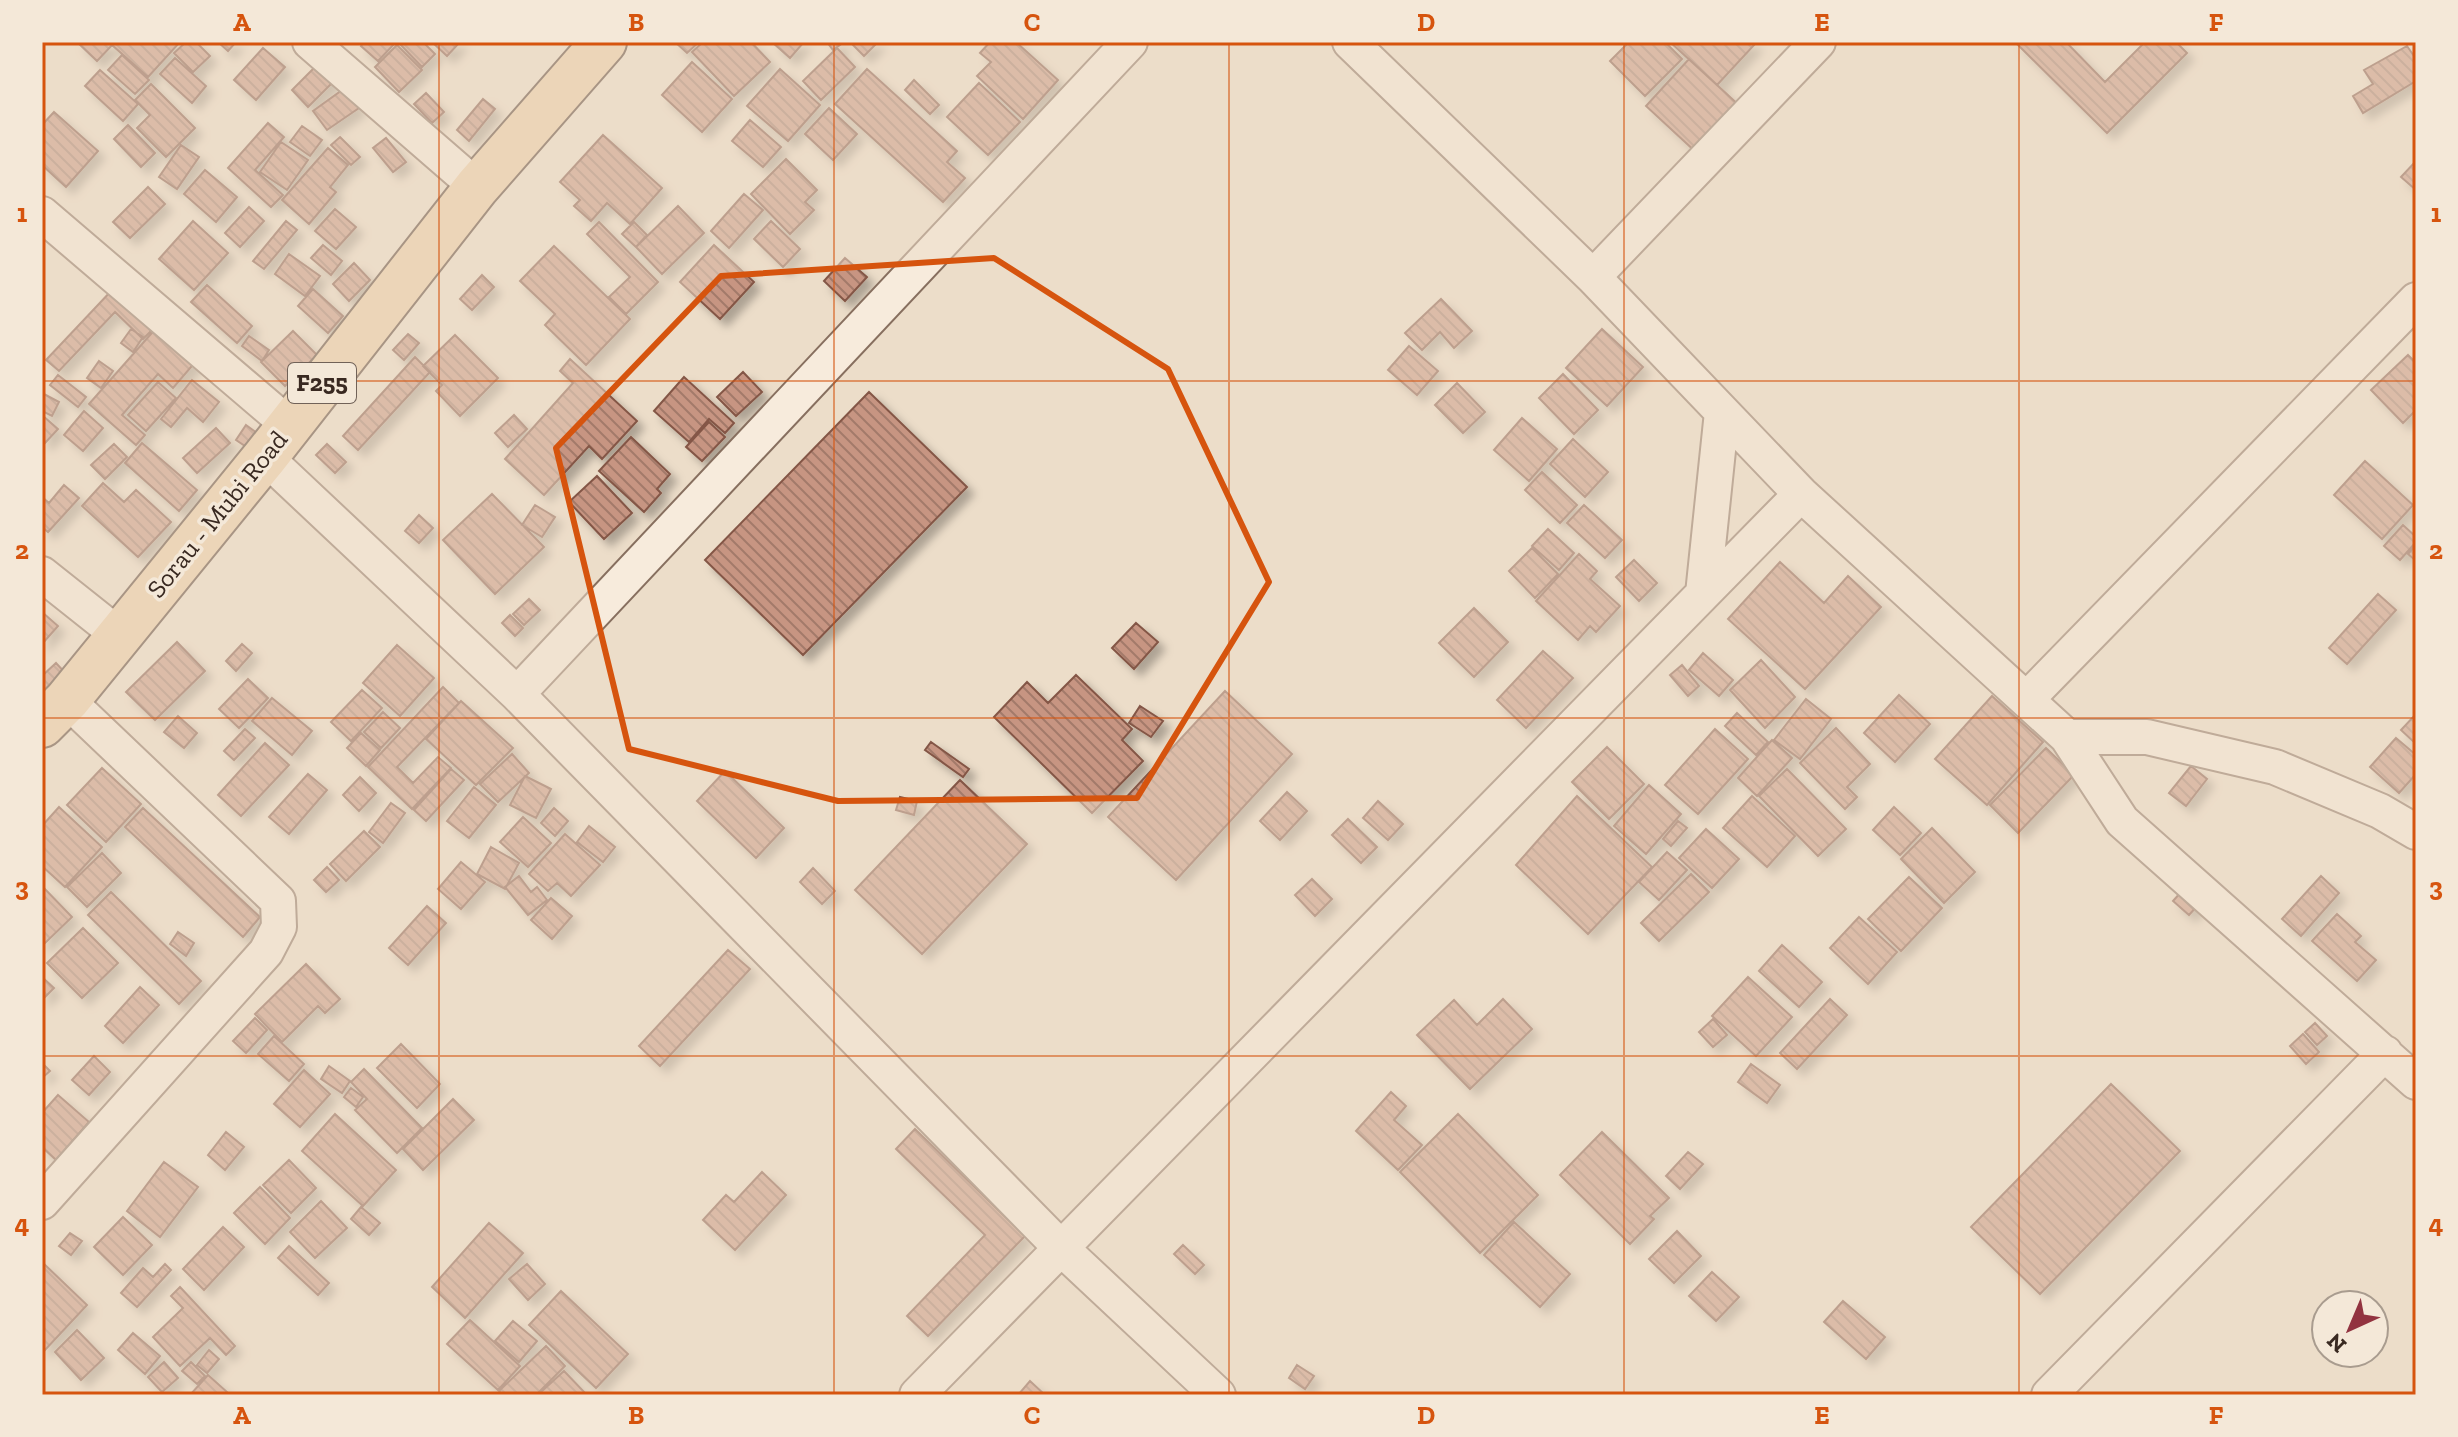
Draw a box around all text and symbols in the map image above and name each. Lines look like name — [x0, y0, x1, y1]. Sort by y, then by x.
text: A — [233, 6, 251, 38]
text: B — [628, 6, 644, 38]
text: C — [1024, 6, 1040, 38]
text: D — [1417, 6, 1435, 38]
text: E — [1814, 6, 1830, 38]
text: F — [2209, 6, 2224, 38]
text: 1 — [17, 197, 28, 229]
text: 1 — [2431, 197, 2442, 229]
road number: F255 — [288, 363, 356, 403]
street label: Sorau - Mubi Road — [140, 424, 294, 604]
text: 2 — [15, 534, 29, 566]
text: 2 — [2429, 534, 2443, 566]
text: 3 — [15, 871, 29, 903]
text: 3 — [2429, 871, 2443, 903]
text: 4 — [15, 1208, 30, 1240]
text: 4 — [2429, 1208, 2444, 1240]
north arrow — [2310, 1289, 2390, 1369]
text: N — [2321, 1327, 2352, 1359]
text: A — [233, 1399, 251, 1431]
text: B — [628, 1399, 644, 1431]
text: C — [1024, 1399, 1040, 1431]
text: D — [1417, 1399, 1435, 1431]
text: E — [1814, 1399, 1830, 1431]
text: F — [2209, 1399, 2224, 1431]

